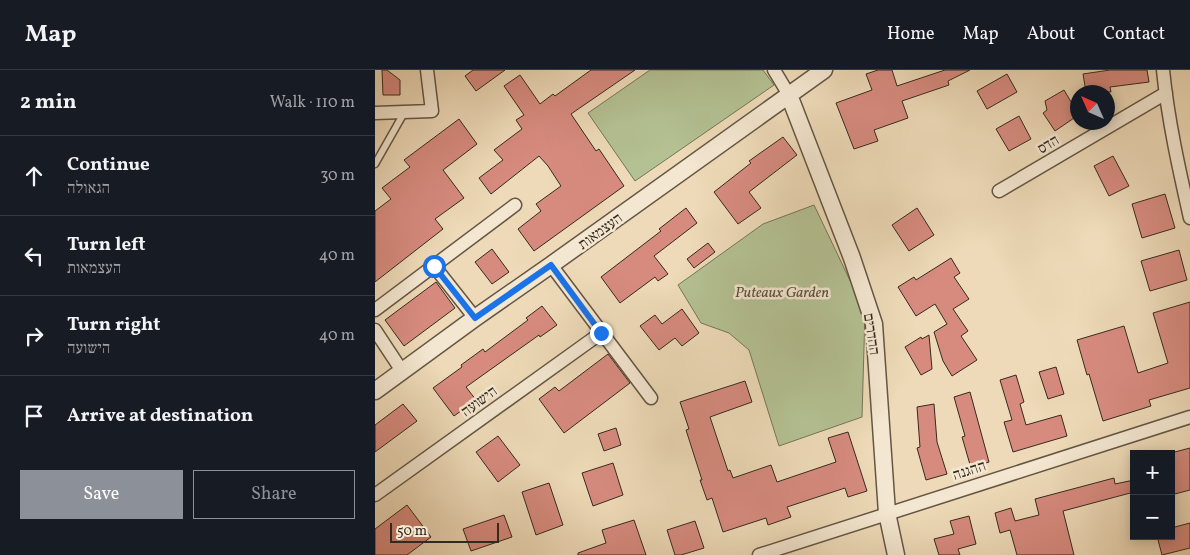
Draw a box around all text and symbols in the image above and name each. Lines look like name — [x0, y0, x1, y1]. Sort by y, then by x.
text: Map — [25, 18, 76, 52]
text: Home — [887, 22, 935, 47]
text: Map — [963, 22, 999, 47]
text: About — [1027, 22, 1075, 47]
text: Contact — [1103, 22, 1165, 47]
north arrow — [1070, 85, 1115, 130]
text: 2 min — [20, 88, 77, 117]
text: Walk · 110 m — [270, 92, 355, 114]
street label: הדס — [1034, 131, 1064, 160]
text: Continue — [67, 152, 150, 178]
icon: ahead — [20, 162, 48, 190]
text: 30 m — [320, 165, 355, 187]
text: הגאולה — [67, 178, 110, 200]
street label: העצמאות — [574, 209, 628, 256]
text: Turn left — [67, 232, 146, 258]
icon: left — [20, 242, 48, 270]
text: 40 m — [319, 245, 355, 267]
route start — [423, 255, 446, 278]
text: העצמאות — [67, 258, 121, 280]
park label: Puteaux Garden — [735, 283, 829, 304]
text: Turn right — [67, 312, 160, 338]
street label: ההדרים — [857, 312, 884, 357]
icon: right — [20, 322, 48, 350]
route end — [590, 322, 613, 345]
text: 40 m — [319, 325, 355, 347]
text: הישועה — [67, 338, 110, 360]
street label: הישועה — [457, 382, 502, 423]
icon: arrive — [20, 402, 48, 430]
text: Arrive at destination — [67, 403, 253, 429]
map controls — [1130, 450, 1175, 540]
button: + — [1130, 450, 1175, 495]
street label: ההגנה — [950, 456, 989, 487]
button: Save — [20, 470, 183, 519]
button: Share — [193, 470, 355, 519]
button: − — [1130, 495, 1175, 540]
scale bar — [390, 520, 499, 543]
text: 50 m — [397, 522, 427, 541]

